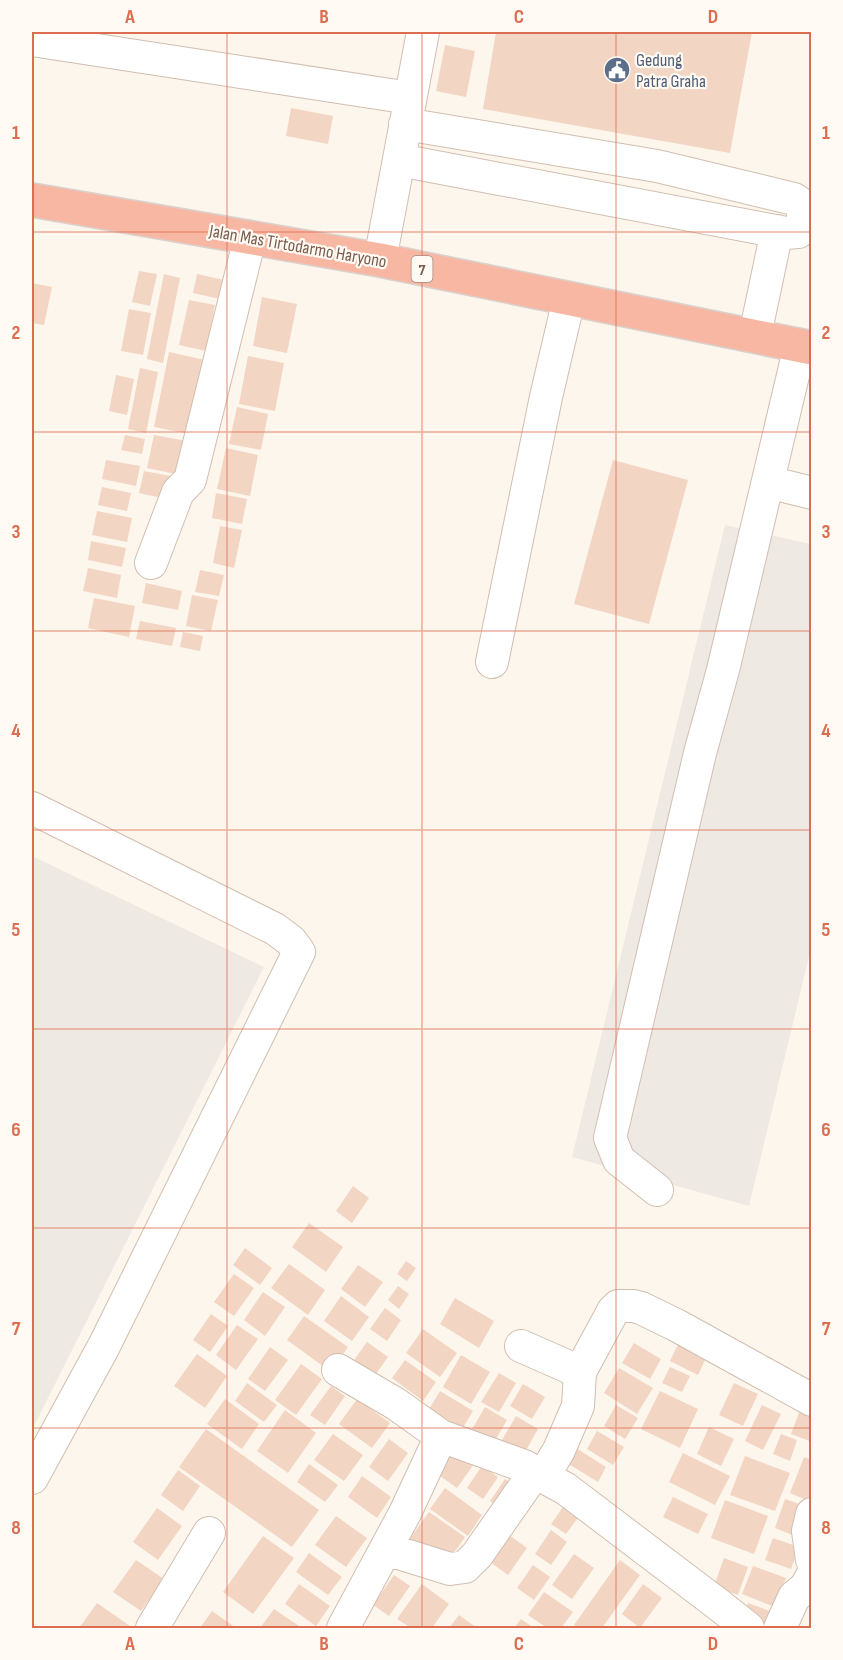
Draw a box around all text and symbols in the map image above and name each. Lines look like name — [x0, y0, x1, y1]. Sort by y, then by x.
text: A — [124, 5, 135, 29]
text: B — [319, 5, 329, 29]
text: C — [514, 5, 524, 29]
text: D — [708, 5, 718, 29]
place label: Gedung Patra Graha — [636, 50, 706, 92]
public building icon: Gedung Patra Graha — [602, 55, 632, 85]
text: 1 — [12, 121, 20, 145]
text: 1 — [822, 121, 830, 145]
street label: Jalan Mas Tirtodarmo Haryono — [207, 220, 388, 272]
road number: 7 — [412, 256, 432, 282]
text: 2 — [12, 321, 20, 345]
text: 2 — [822, 321, 830, 345]
text: 3 — [12, 520, 21, 544]
text: 3 — [822, 520, 831, 544]
text: 4 — [11, 719, 21, 743]
text: 4 — [821, 719, 831, 743]
text: 5 — [12, 918, 21, 942]
text: 5 — [822, 918, 831, 942]
text: 6 — [11, 1118, 21, 1142]
text: 6 — [821, 1118, 831, 1142]
text: 7 — [12, 1317, 21, 1341]
text: 7 — [822, 1317, 831, 1341]
text: 8 — [11, 1516, 21, 1540]
text: 8 — [821, 1516, 831, 1540]
text: A — [124, 1632, 135, 1656]
text: B — [319, 1632, 329, 1656]
text: C — [514, 1632, 524, 1656]
text: D — [708, 1632, 718, 1656]

